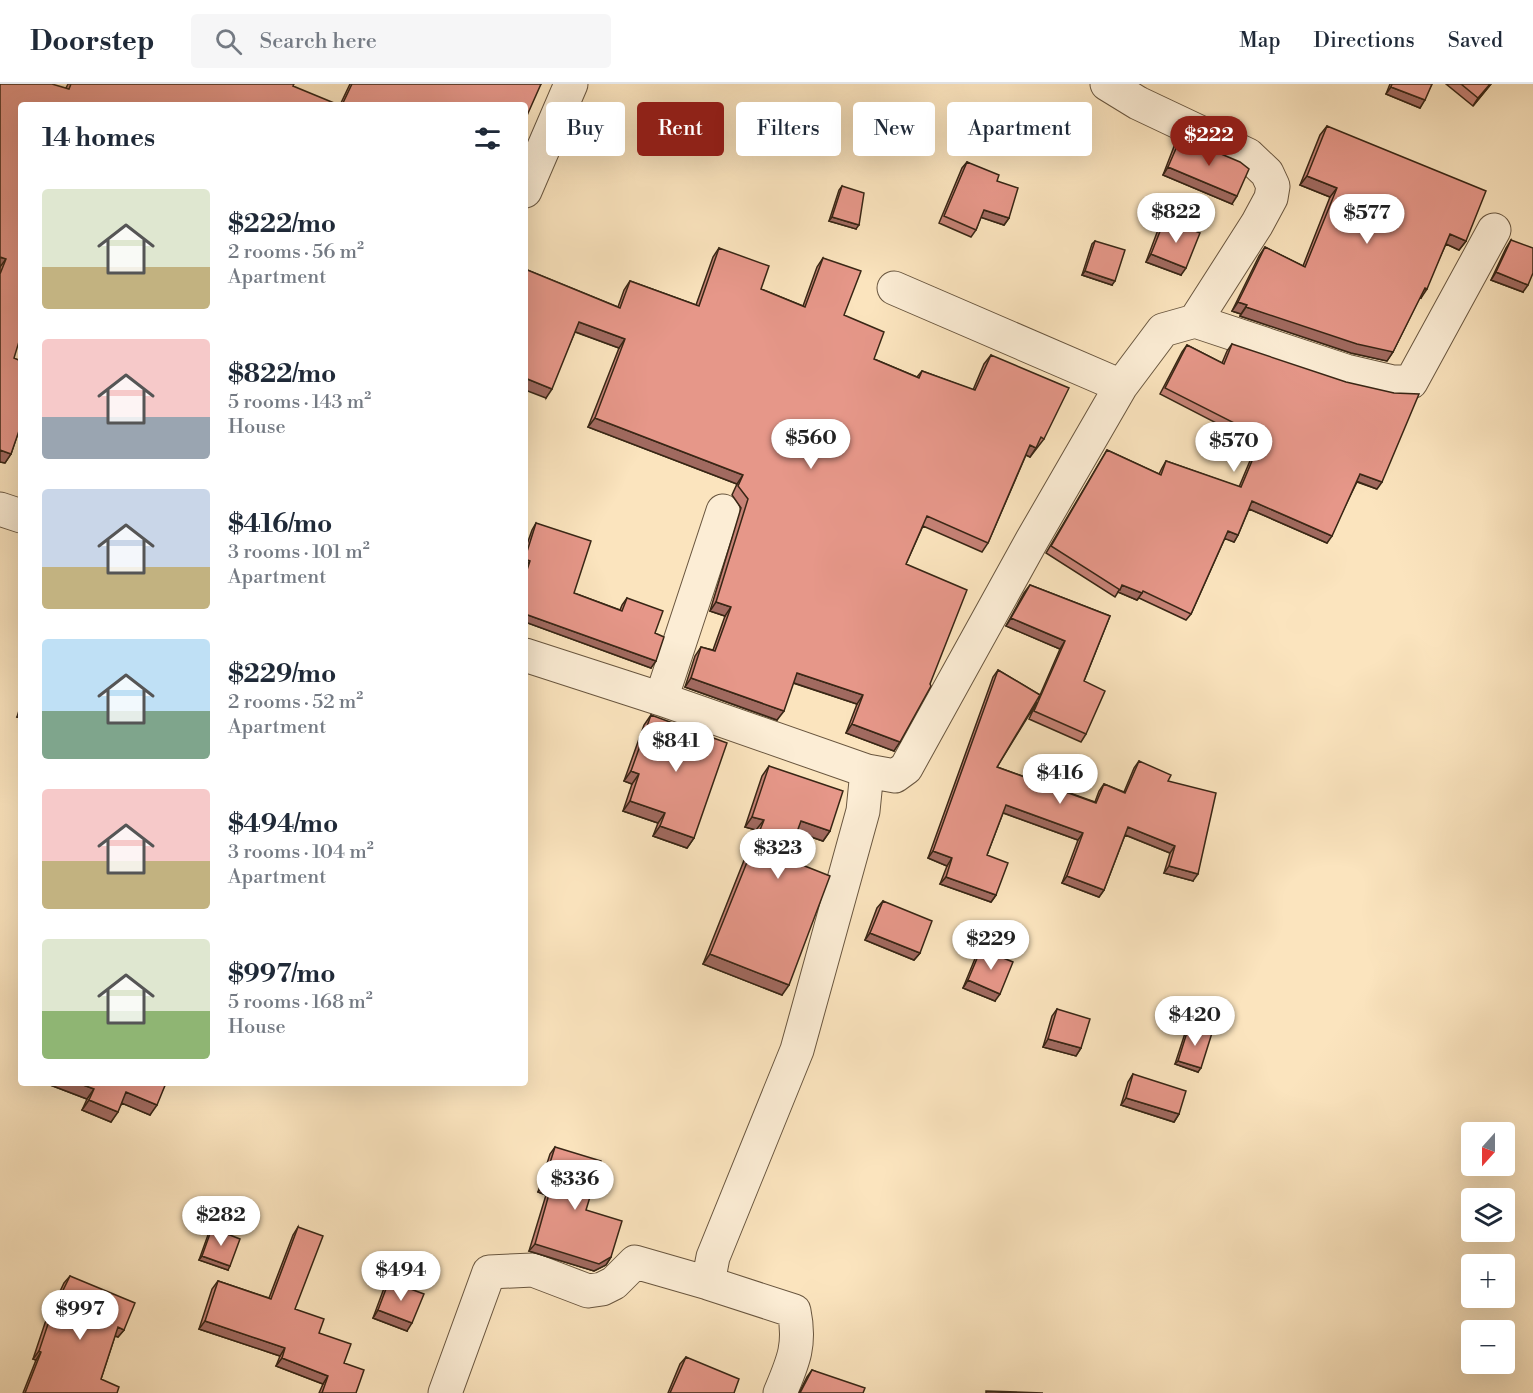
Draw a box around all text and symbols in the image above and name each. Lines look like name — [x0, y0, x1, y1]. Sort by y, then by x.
search box — [191, 14, 611, 68]
text: Doorstep — [30, 24, 155, 59]
icon: search — [212, 25, 245, 58]
text: Search here — [260, 28, 377, 55]
text: Map — [1239, 28, 1281, 54]
text: Directions — [1314, 28, 1415, 54]
text: Saved — [1448, 28, 1503, 54]
chip: Buy — [546, 102, 625, 156]
chip: Rent — [637, 102, 724, 156]
chip: Filters — [736, 102, 841, 156]
chip: New — [853, 102, 935, 156]
chip: Apartment — [947, 102, 1092, 156]
pin: $222 — [1173, 116, 1245, 167]
text: 14 homes — [42, 122, 155, 154]
icon: filters — [471, 122, 504, 155]
text: $222 — [1184, 123, 1234, 148]
pin: $822 — [1140, 193, 1212, 244]
pin: $577 — [1331, 194, 1403, 245]
text: $822 — [1151, 200, 1201, 225]
text: $577 — [1344, 201, 1391, 226]
text: $222/mo — [228, 208, 336, 240]
icon: home — [90, 213, 162, 285]
text: 2 rooms · 56 m² — [228, 240, 364, 265]
text: Apartment — [228, 265, 326, 290]
text: $822/mo — [228, 358, 336, 390]
icon: home — [90, 363, 162, 435]
text: 5 rooms · 143 m² — [228, 390, 371, 415]
text: House — [228, 415, 286, 440]
pin: $560 — [775, 419, 847, 470]
pin: $570 — [1198, 422, 1270, 473]
text: $560 — [785, 426, 837, 451]
text: $570 — [1209, 429, 1259, 454]
text: $416/mo — [228, 508, 332, 540]
icon: home — [90, 513, 162, 585]
text: 3 rooms · 101 m² — [228, 540, 370, 565]
text: Apartment — [228, 565, 326, 590]
text: $229/mo — [228, 658, 336, 690]
icon: home — [90, 663, 162, 735]
text: 2 rooms · 52 m² — [228, 690, 363, 715]
text: Apartment — [228, 715, 326, 740]
pin: $841 — [640, 722, 712, 773]
text: $841 — [652, 729, 700, 754]
pin: $416 — [1024, 754, 1096, 805]
text: $416 — [1037, 761, 1083, 786]
text: $494/mo — [228, 808, 338, 840]
icon: home — [90, 813, 162, 885]
pin: $323 — [742, 829, 814, 880]
text: $323 — [754, 836, 802, 861]
text: 3 rooms · 104 m² — [228, 840, 374, 865]
text: Apartment — [228, 865, 326, 890]
pin: $229 — [955, 920, 1027, 971]
text: $229 — [966, 927, 1016, 952]
text: $997/mo — [228, 958, 335, 990]
icon: home — [90, 963, 162, 1035]
text: 5 rooms · 168 m² — [228, 990, 373, 1015]
pin: $420 — [1159, 996, 1231, 1047]
text: $420 — [1169, 1003, 1221, 1028]
text: House — [228, 1015, 286, 1040]
north arrow — [1461, 1122, 1515, 1176]
map controls — [1461, 1122, 1515, 1374]
pin: $336 — [539, 1160, 611, 1211]
text: $336 — [551, 1167, 599, 1192]
button: layers — [1461, 1188, 1515, 1242]
pin: $282 — [185, 1196, 257, 1247]
text: $282 — [196, 1203, 246, 1228]
pin: $494 — [365, 1251, 437, 1302]
button: + — [1461, 1254, 1515, 1308]
text: $494 — [375, 1258, 427, 1283]
pin: $997 — [44, 1290, 116, 1341]
text: $997 — [56, 1297, 104, 1322]
button: − — [1461, 1320, 1515, 1374]

